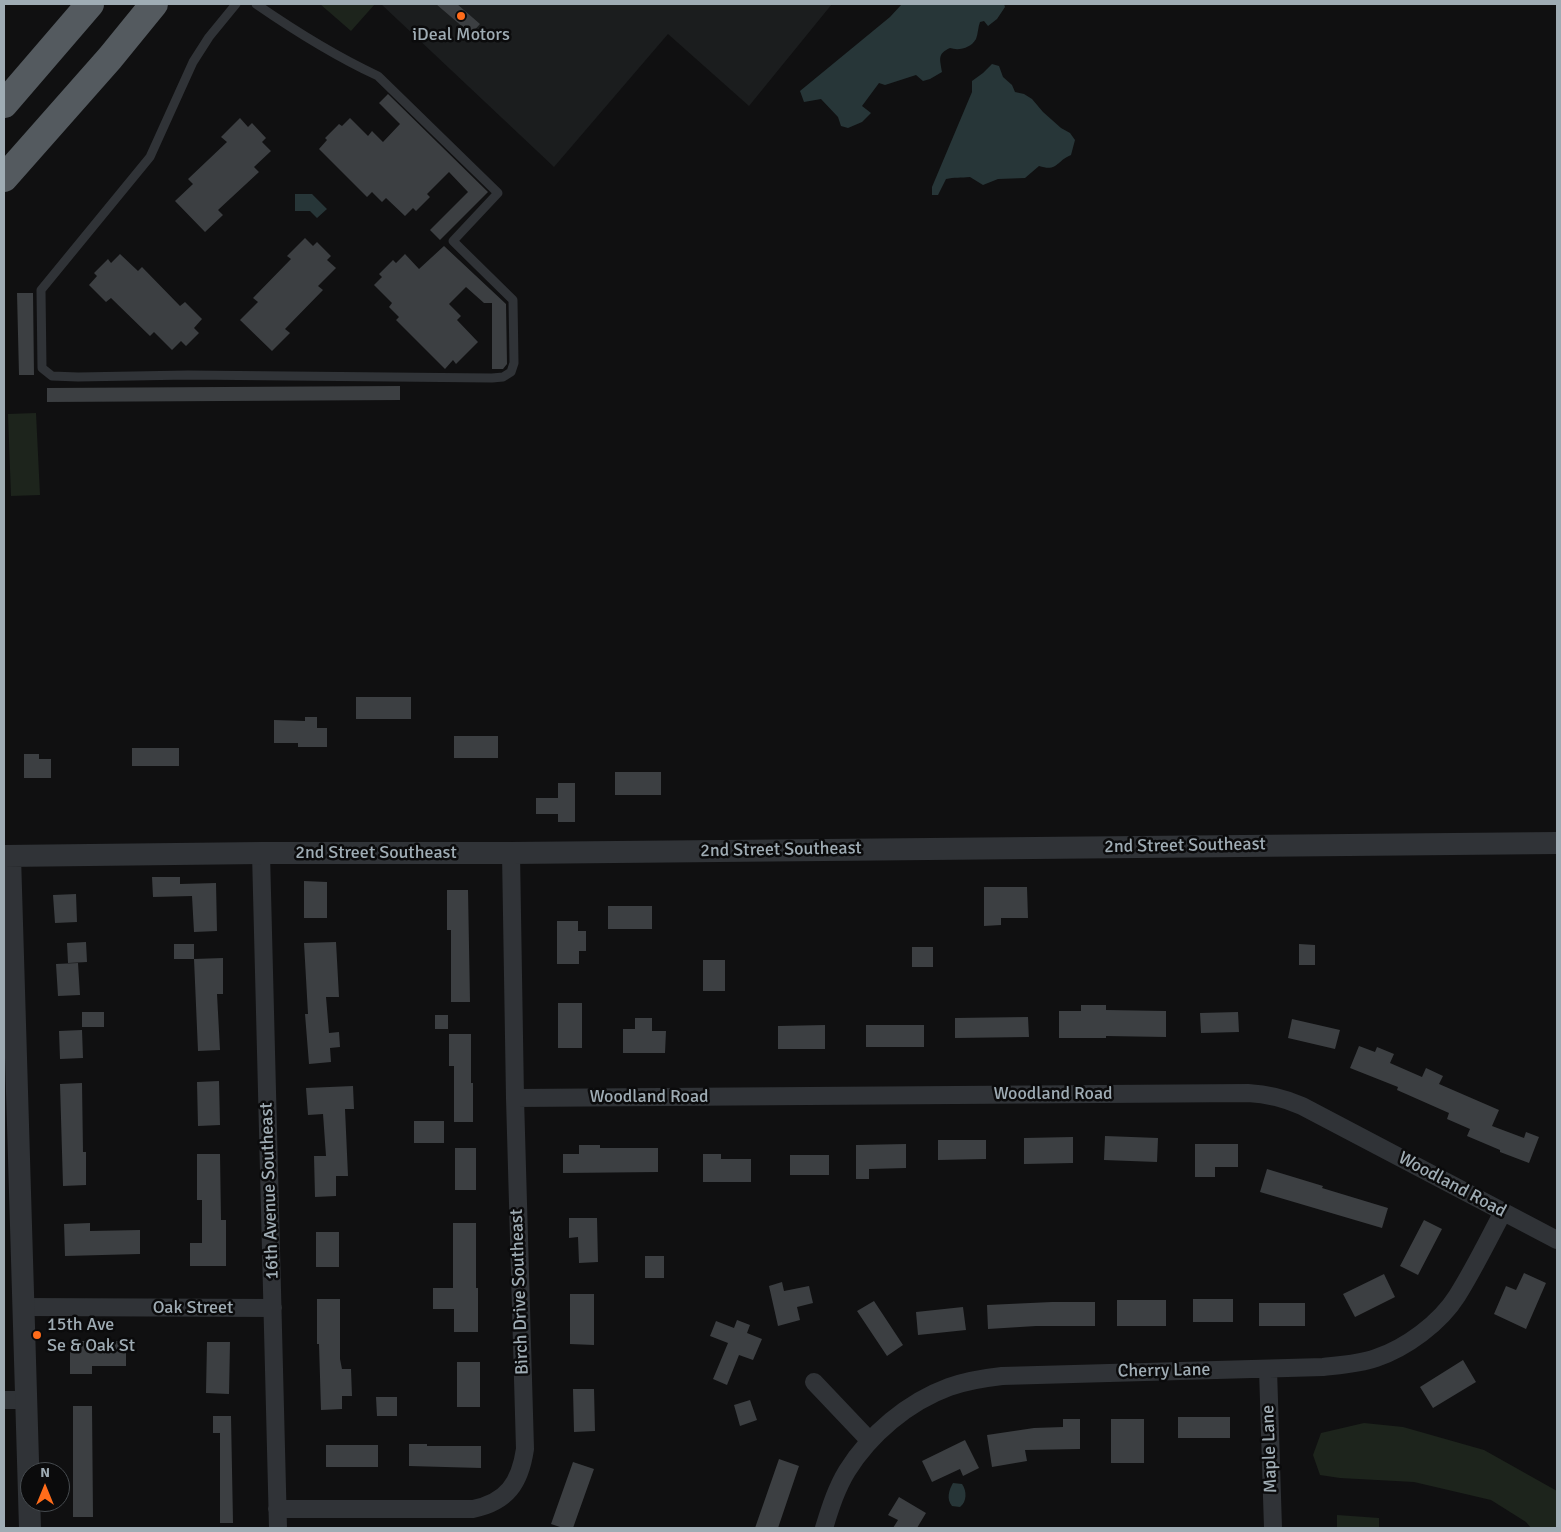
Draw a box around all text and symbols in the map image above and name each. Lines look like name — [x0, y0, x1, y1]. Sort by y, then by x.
marker: iDeal Motors — [455, 10, 467, 22]
place label: iDeal Motors — [412, 24, 510, 46]
street label: 2nd Street Southeast — [1104, 834, 1266, 858]
street label: 2nd Street Southeast — [700, 838, 862, 862]
street label: 2nd Street Southeast — [295, 842, 457, 864]
street label: Woodland Road — [993, 1083, 1113, 1105]
street label: Woodland Road — [589, 1086, 709, 1108]
street label: 16th Avenue Southeast — [256, 1102, 284, 1280]
street label: Woodland Road — [1394, 1147, 1510, 1223]
street label: Birch Drive Southeast — [506, 1209, 534, 1375]
street label: Oak Street — [153, 1297, 233, 1319]
place label: 15th Ave Se & Oak St — [47, 1314, 135, 1356]
marker: 15th Ave Se & Oak St — [31, 1329, 43, 1341]
street label: Cherry Lane — [1117, 1359, 1211, 1383]
street label: Maple Lane — [1258, 1404, 1282, 1494]
north arrow — [20, 1462, 70, 1512]
text: N — [40, 1464, 50, 1481]

